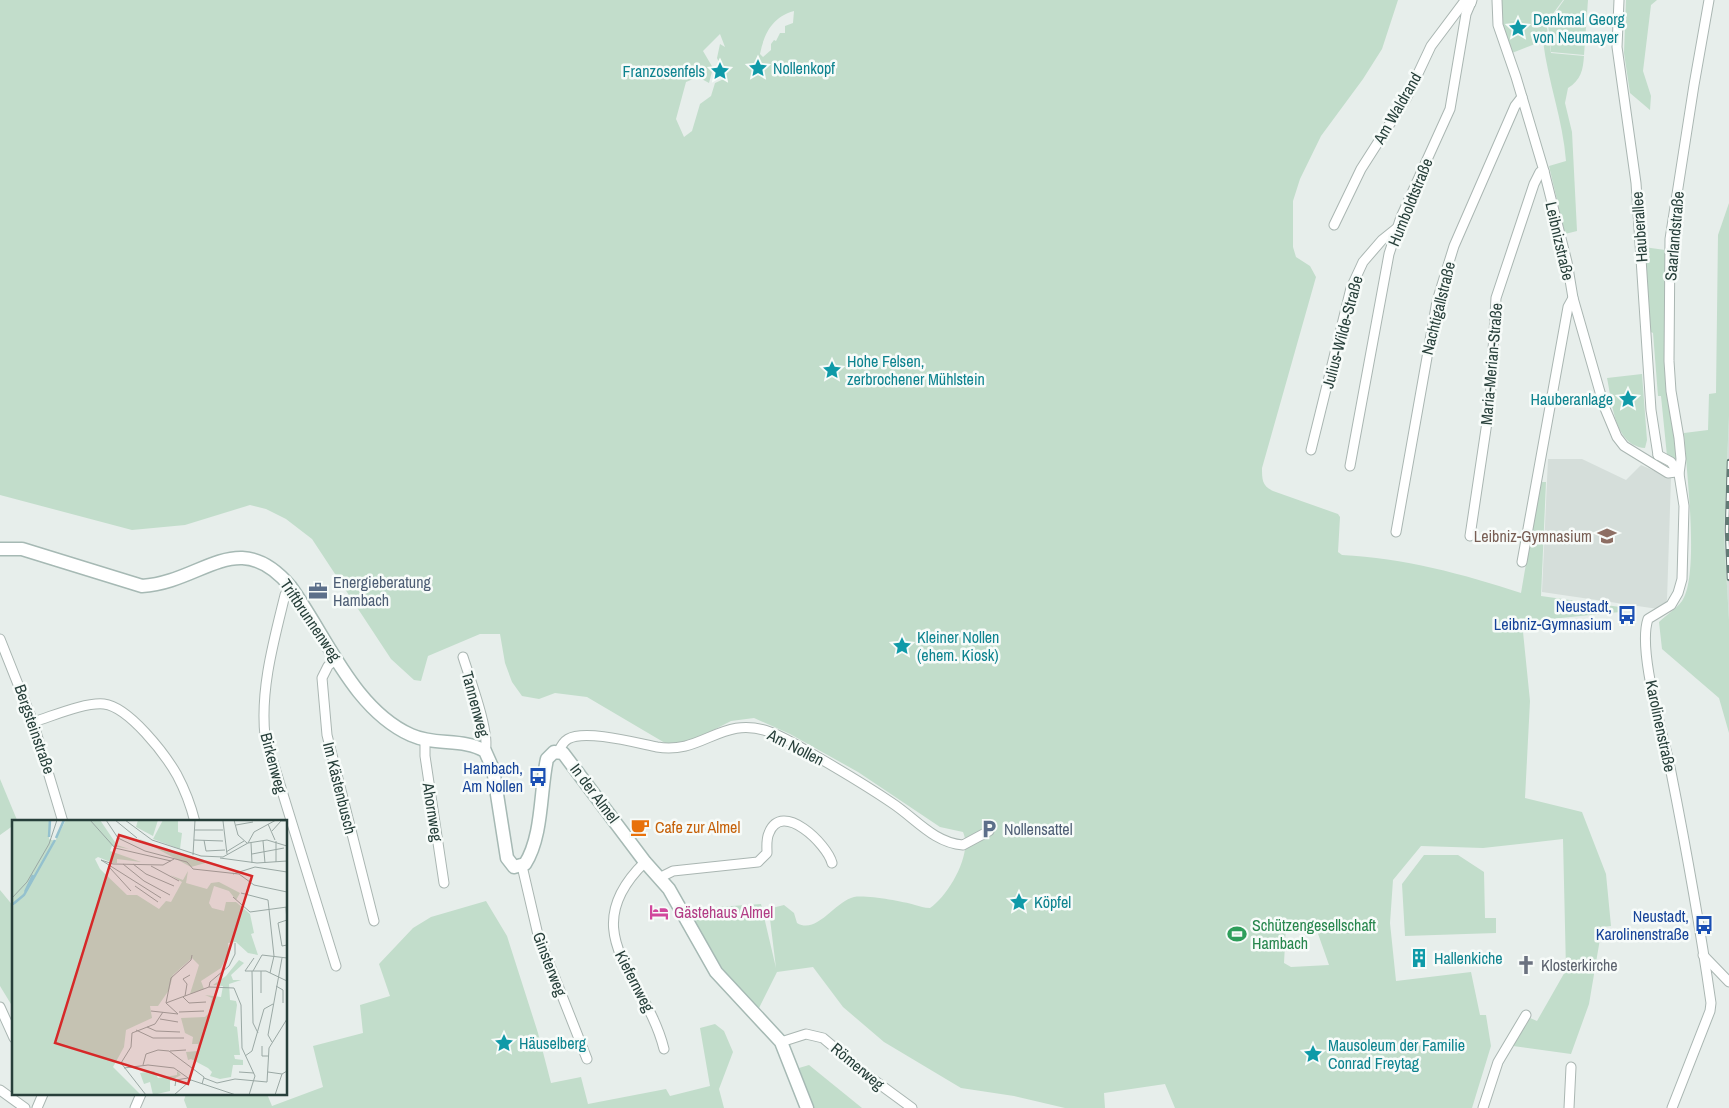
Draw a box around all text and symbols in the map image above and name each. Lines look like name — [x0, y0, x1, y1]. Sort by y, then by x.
place label: Denkmal Georg von Neumayer — [1533, 8, 1626, 48]
place icon: Denkmal Georg von Neumayer — [1507, 17, 1529, 39]
place icon: Nollenkopf — [747, 57, 769, 79]
place label: Nollenkopf — [773, 57, 835, 79]
place label: Franzosenfels — [623, 60, 705, 82]
place icon: Franzosenfels — [709, 60, 731, 82]
street label: Am Waldrand — [1367, 68, 1426, 149]
street label: Humboldtstraße — [1382, 155, 1438, 249]
street label: Saarlandstraße — [1659, 190, 1689, 282]
street label: Hauberallee — [1626, 191, 1652, 263]
street label: Leibnizstraße — [1540, 199, 1580, 283]
street label: Nachtigallstraße — [1416, 259, 1460, 357]
street label: Julius-Wilde-Straße — [1316, 273, 1368, 391]
street label: Maria-Merian-Straße — [1475, 302, 1507, 426]
place label: Hohe Felsen, zerbrochener Mühlstein — [847, 350, 985, 390]
place icon: Hohe Felsen, zerbrochener Mühlstein — [821, 359, 843, 381]
place label: Hauberanlage — [1531, 388, 1613, 410]
place icon: Hauberanlage — [1617, 388, 1639, 410]
place label: Leibniz-Gymnasium — [1474, 525, 1592, 547]
school or university icon: Leibniz-Gymnasium — [1596, 525, 1618, 547]
place label: Energieberatung Hambach — [333, 571, 431, 611]
street label: Triftbrunnenweg — [275, 574, 347, 666]
office icon: Energieberatung Hambach — [307, 580, 329, 602]
place label: Neustadt, Leibniz-Gymnasium — [1494, 595, 1612, 635]
bus stop icon: Neustadt, Leibniz-Gymnasium — [1616, 604, 1638, 626]
place label: Kleiner Nollen (ehem. Kiosk) — [917, 626, 999, 666]
place icon: Kleiner Nollen (ehem. Kiosk) — [891, 635, 913, 657]
street label: Tannenweg — [457, 669, 496, 740]
street label: Karolinenstraße — [1641, 678, 1681, 774]
street label: Bergsteinstraße — [9, 681, 61, 777]
street label: Am Nollen — [763, 723, 828, 771]
street label: Birkenweg — [255, 730, 293, 796]
street label: Im Kästenbusch — [318, 740, 362, 836]
place label: Hambach, Am Nollen — [461, 757, 523, 797]
street label: In der Almel — [565, 759, 625, 827]
bus stop icon: Hambach, Am Nollen — [527, 766, 549, 788]
street label: Ahornweg — [417, 780, 449, 844]
cafe icon: Cafe zur Almel — [629, 816, 651, 838]
place label: Cafe zur Almel — [655, 816, 740, 838]
parking icon: Nollensattel — [978, 818, 1000, 840]
place label: Nollensattel — [1004, 818, 1073, 840]
inset map — [12, 820, 288, 1096]
place icon: Köpfel — [1008, 891, 1030, 913]
place label: Köpfel — [1034, 891, 1071, 913]
hotel icon: Gästehaus Almel — [648, 901, 670, 923]
place label: Gästehaus Almel — [674, 901, 773, 923]
place label: Neustadt, Karolinenstraße — [1596, 905, 1689, 945]
place label: Schützengesellschaft Hambach — [1252, 914, 1376, 954]
bus stop icon: Neustadt, Karolinenstraße — [1693, 914, 1715, 936]
sports icon: Schützengesellschaft Hambach — [1226, 923, 1248, 945]
street label: Ginsterweg — [528, 929, 573, 1000]
street label: Kiefernweg — [610, 946, 660, 1016]
building icon: Hallenkiche — [1408, 947, 1430, 969]
place label: Hallenkiche — [1434, 947, 1503, 969]
church icon: Klosterkirche — [1515, 954, 1537, 976]
place label: Klosterkirche — [1541, 954, 1618, 976]
place icon: Häuselberg — [493, 1032, 515, 1054]
place label: Häuselberg — [519, 1032, 587, 1054]
place label: Mausoleum der Familie Conrad Freytag — [1328, 1034, 1465, 1074]
street label: Römerweg — [827, 1037, 890, 1095]
place icon: Mausoleum der Familie Conrad Freytag — [1302, 1043, 1324, 1065]

